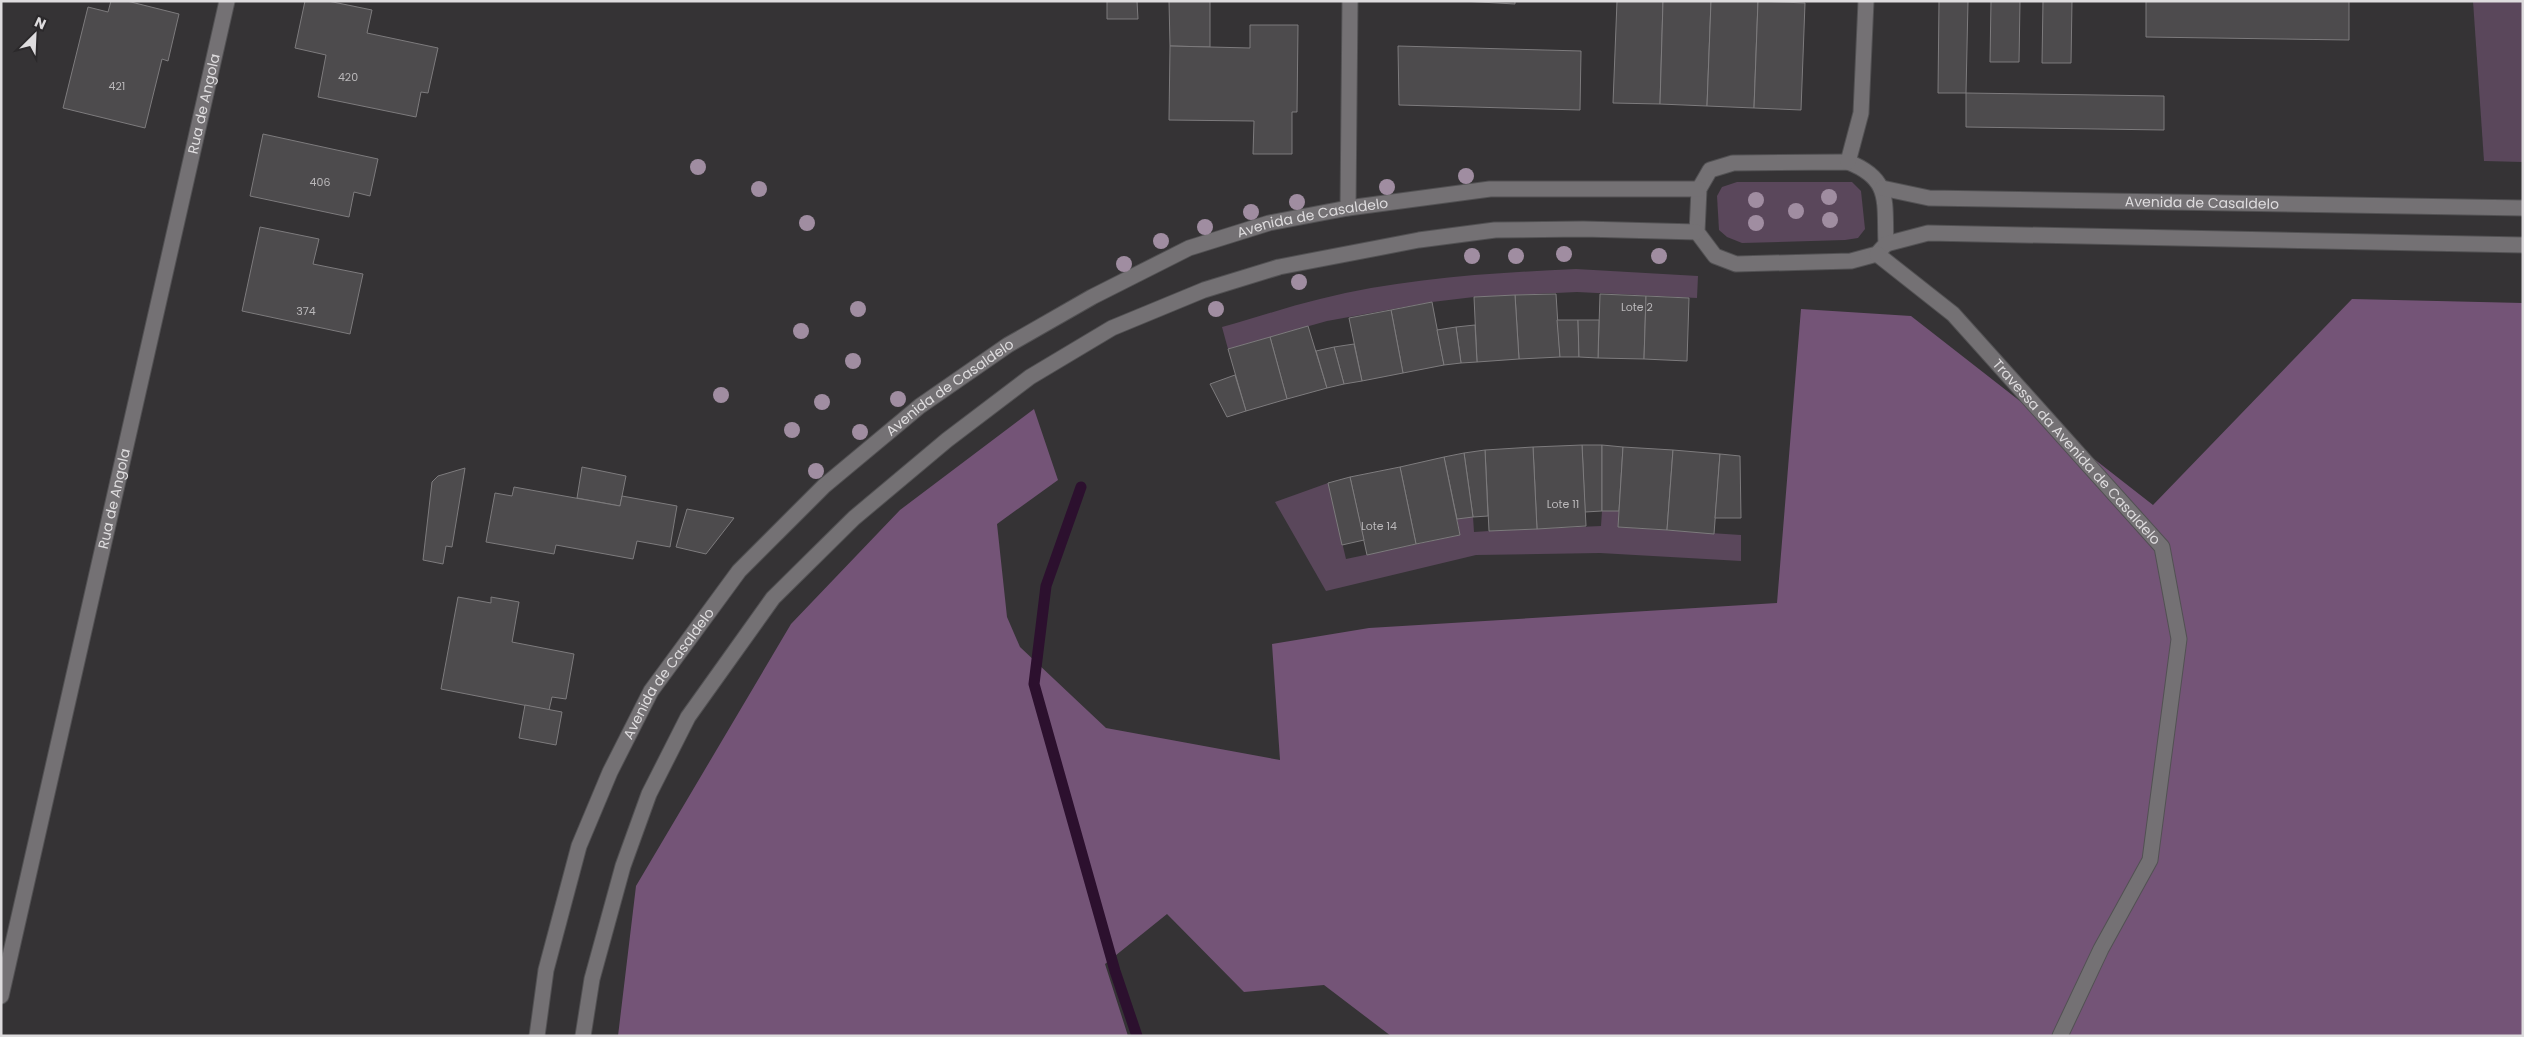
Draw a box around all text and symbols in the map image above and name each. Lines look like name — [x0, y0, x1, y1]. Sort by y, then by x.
north arrow — [10, 10, 60, 60]
text: N — [31, 12, 49, 34]
street label: Rua de Angola — [183, 52, 225, 156]
house number: 420 — [338, 69, 358, 85]
house number: 421 — [109, 78, 125, 94]
house number: 406 — [310, 174, 330, 190]
street label: Avenida de Casaldelo — [2125, 191, 2279, 214]
street label: Avenida de Casaldelo — [1234, 193, 1389, 242]
house number: Lote 2 — [1621, 299, 1653, 315]
house number: 374 — [296, 303, 316, 319]
street label: Avenida de Casaldelo — [881, 334, 1017, 441]
street label: Travessa da Avenida de Casaldelo — [1988, 355, 2165, 549]
street label: Rua de Angola — [93, 447, 135, 551]
house number: Lote 11 — [1547, 496, 1579, 512]
house number: Lote 14 — [1361, 518, 1397, 534]
street label: Avenida de Casaldelo — [618, 604, 719, 743]

